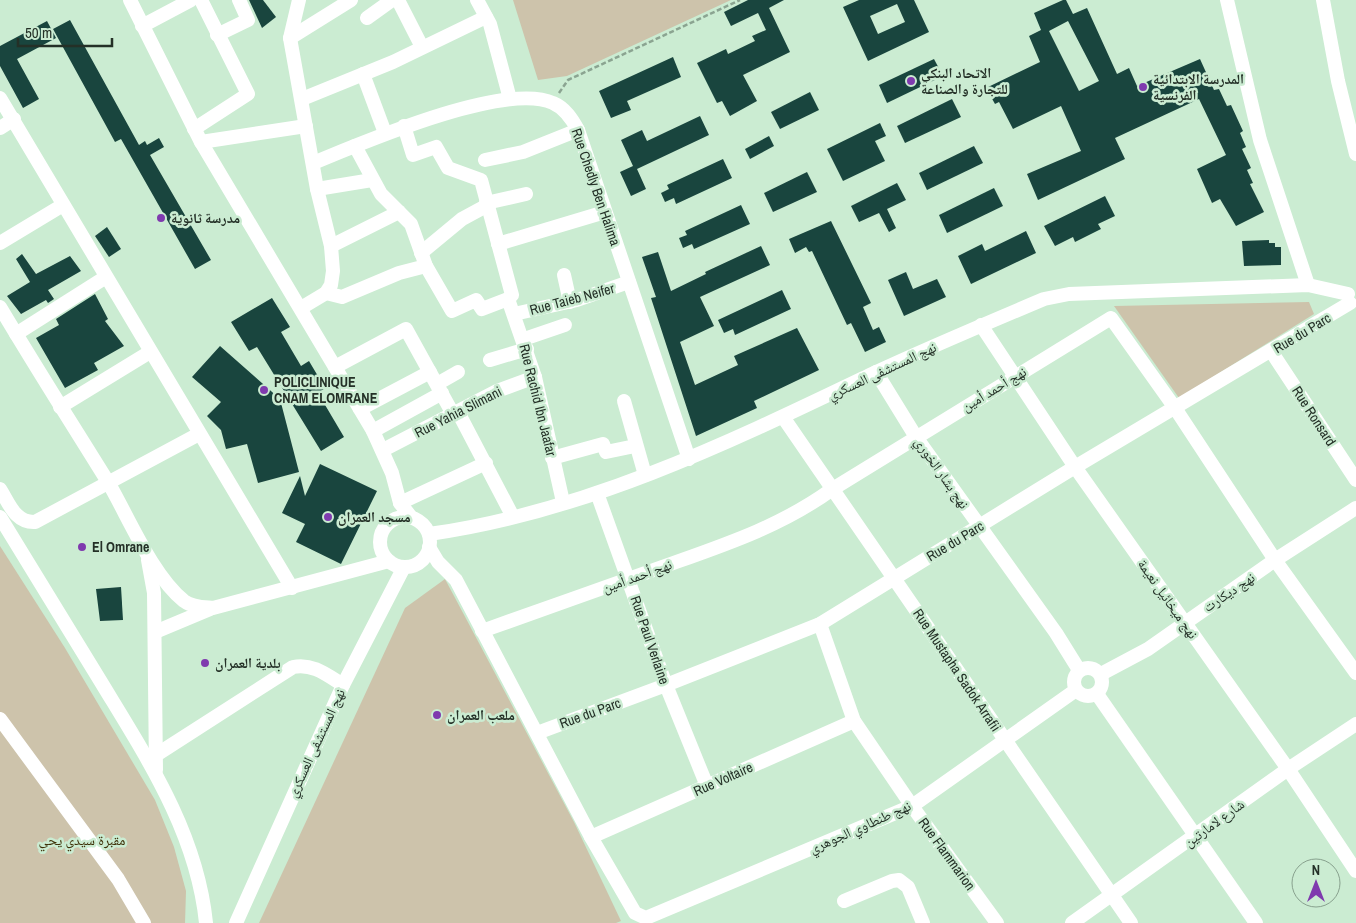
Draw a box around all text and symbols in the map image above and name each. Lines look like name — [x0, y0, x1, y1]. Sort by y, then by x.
scale bar — [18, 15, 111, 47]
text: 50 m — [25, 22, 52, 43]
place label: الاتحاد البنكي للتجارة والصناعة — [921, 64, 1008, 98]
place label: المدرسة الابتدائية الفرنسية — [1153, 70, 1244, 104]
marker: الاتحاد البنكي للتجارة والصناعة — [905, 75, 917, 87]
marker: المدرسة الابتدائية الفرنسية — [1137, 81, 1149, 93]
street label: Rue Chedly Ben Halima — [567, 126, 625, 249]
place label: مدرسة ثانوية — [171, 209, 240, 227]
marker: مدرسة ثانوية — [155, 212, 167, 224]
street label: Rue Taieb Neifer — [528, 279, 616, 319]
street label: Rue du Parc — [1270, 309, 1334, 357]
street label: نهج المستشفى العسكري — [825, 338, 940, 406]
street label: Rue Rachid Ibn Jaafar — [515, 342, 561, 458]
street label: نهج أحمد أمين — [958, 363, 1030, 416]
place label: POLICLINIQUE CNAM ELOMRANE — [274, 373, 378, 407]
street label: Rue Yahia Slimani — [411, 382, 505, 442]
street label: Rue Ronsard — [1288, 383, 1340, 449]
marker: POLICLINIQUE CNAM ELOMRANE — [258, 384, 270, 396]
street label: نهج بشار الخوري — [909, 434, 973, 514]
place label: مسجد العمران — [338, 508, 411, 526]
marker: مسجد العمران — [322, 511, 334, 523]
street label: Rue du Parc — [923, 517, 987, 565]
place label: El Omrane — [92, 538, 149, 556]
marker: El Omrane — [76, 541, 88, 553]
street label: نهج أحمد أمين — [600, 555, 675, 598]
street label: نهج ميخائيل نعيمة — [1133, 556, 1202, 643]
street label: نهج ديكارت — [1200, 568, 1259, 617]
street label: Rue Paul Verlaine — [626, 593, 674, 687]
street label: Rue Mustapha Sadok Arrafii — [909, 605, 1005, 735]
place label: بلدية العمران — [215, 654, 281, 672]
marker: بلدية العمران — [199, 657, 211, 669]
street label: نهج المستشفى العسكري — [283, 686, 351, 801]
street label: Rue du Parc — [557, 694, 623, 732]
place label: ملعب العمران — [447, 706, 515, 724]
marker: ملعب العمران — [431, 709, 443, 721]
street label: Rue Voltaire — [690, 758, 756, 800]
street label: شارع لامارتين — [1180, 795, 1248, 852]
street label: نهج طنطاوي الجوهري — [806, 796, 915, 860]
street label: Rue Flammarion — [915, 814, 979, 894]
park label: مقبرة سيدي يحي — [39, 831, 125, 852]
north arrow — [1291, 858, 1341, 908]
text: N — [1312, 861, 1320, 879]

